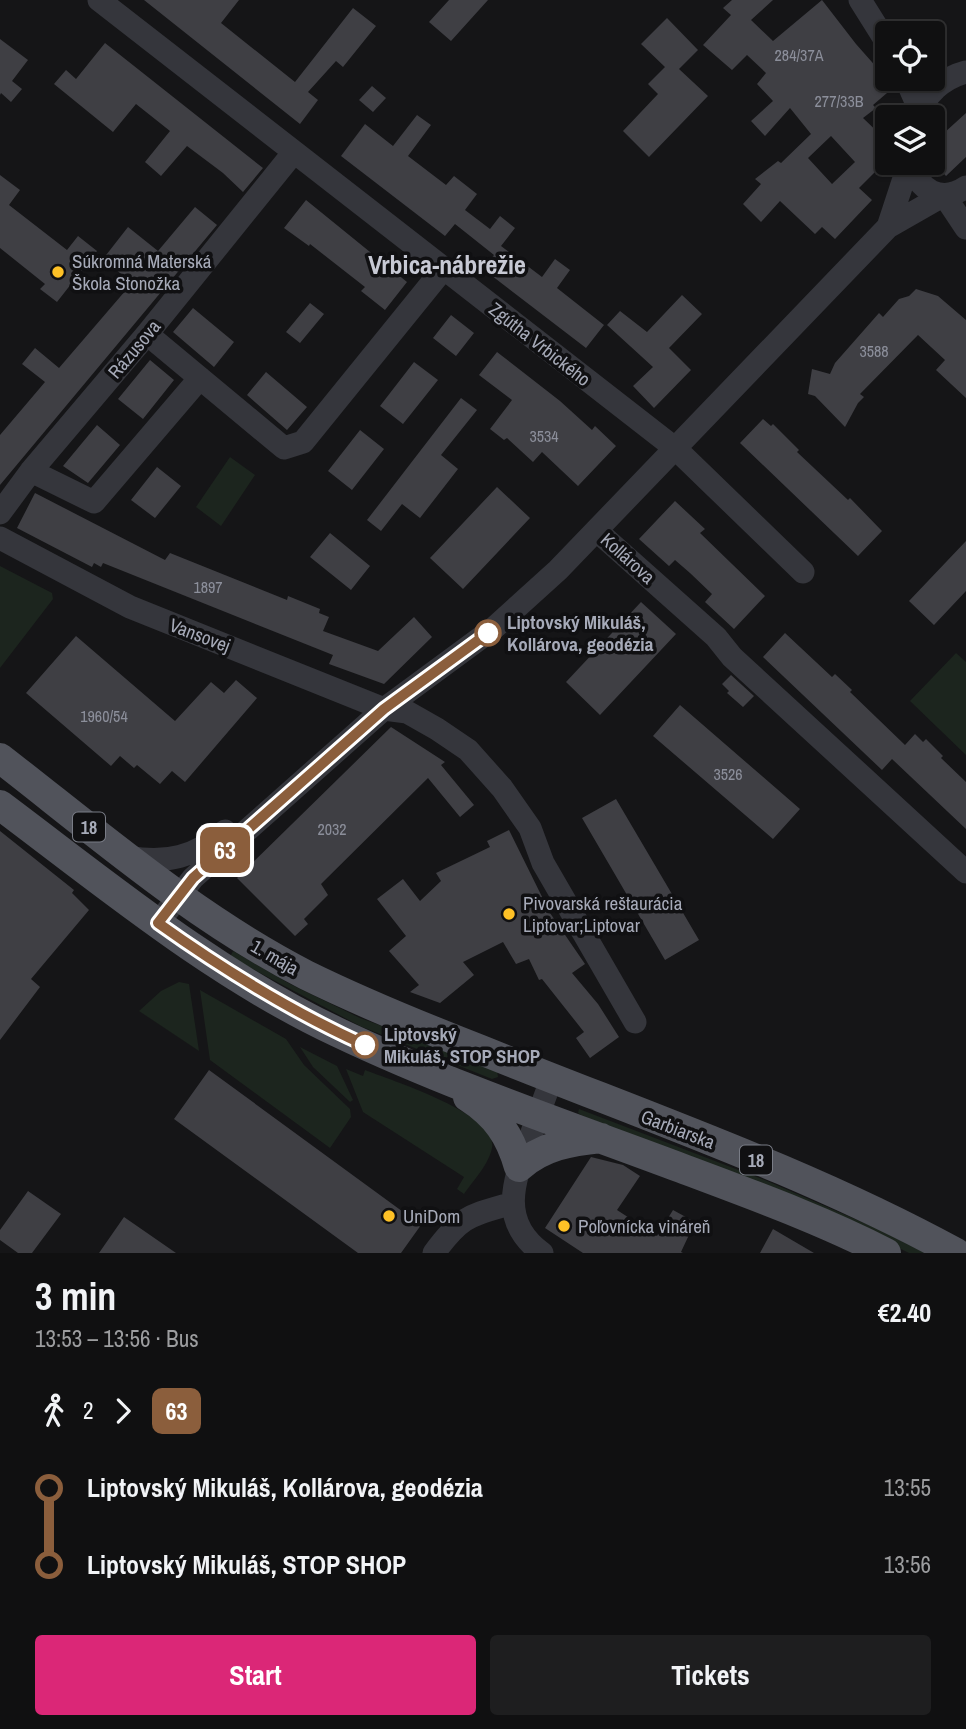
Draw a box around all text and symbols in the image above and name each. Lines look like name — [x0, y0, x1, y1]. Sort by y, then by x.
map controls — [875, 21, 945, 175]
button: locate — [875, 21, 945, 91]
house number: 284/37A — [775, 44, 824, 66]
house number: 277/33B — [815, 90, 864, 112]
button: layers — [875, 105, 945, 175]
district label: Vrbica-nábrežie — [368, 247, 526, 282]
place label: Súkromná Materská Škola Stonožka — [72, 248, 212, 296]
marker: Súkromná Materská Škola Stonožka — [50, 264, 66, 280]
street label: Zgútha Vrbického — [484, 296, 596, 392]
street label: Rázusova — [102, 314, 166, 384]
house number: 3588 — [859, 340, 889, 362]
house number: 3534 — [529, 425, 559, 447]
street label: Kollárova — [595, 527, 661, 590]
house number: 1897 — [193, 576, 223, 598]
place label: Liptovský Mikuláš, Kollárova, geodézia — [507, 609, 654, 657]
street label: Vansovej — [166, 612, 234, 658]
marker: Liptovský Mikuláš, Kollárova, geodézia — [475, 620, 501, 646]
house number: 1960/54 — [80, 705, 128, 727]
house number: 3526 — [713, 763, 743, 785]
road number: 18 — [73, 812, 105, 842]
house number: 2032 — [317, 818, 347, 840]
line badge: 63 — [194, 827, 256, 873]
text: 63 — [214, 834, 236, 866]
place label: Pivovarská reštaurácia Liptovar;Liptovar — [523, 890, 683, 938]
marker: Pivovarská reštaurácia Liptovar;Liptovar — [501, 906, 517, 922]
street label: 1. mája — [246, 933, 304, 981]
place label: Liptovský Mikuláš, STOP SHOP — [384, 1021, 540, 1069]
marker: Liptovský Mikuláš, STOP SHOP — [352, 1032, 378, 1058]
street label: Garbiarska — [637, 1103, 719, 1155]
road number: 18 — [740, 1146, 772, 1175]
place label: UniDom — [403, 1203, 460, 1229]
marker: UniDom — [381, 1208, 397, 1224]
place label: Poľovnícka vináreň — [578, 1213, 711, 1239]
marker: Poľovnícka vináreň — [556, 1218, 572, 1234]
text: 3 min — [35, 1271, 116, 1322]
text: €2.40 — [878, 1295, 931, 1330]
text: 13:53 – 13:56 · Bus — [35, 1323, 199, 1354]
icon: walk — [35, 1392, 73, 1430]
icon: forward — [104, 1392, 142, 1430]
text: 2 — [83, 1395, 94, 1426]
text: 63 — [166, 1395, 187, 1427]
text: Liptovský Mikuláš, Kollárova, geodézia — [87, 1470, 483, 1505]
text: 13:55 — [884, 1472, 931, 1503]
text: Liptovský Mikuláš, STOP SHOP — [87, 1547, 406, 1582]
text: 13:56 — [884, 1549, 931, 1580]
button: Start — [35, 1635, 476, 1715]
button: Tickets — [490, 1635, 931, 1715]

